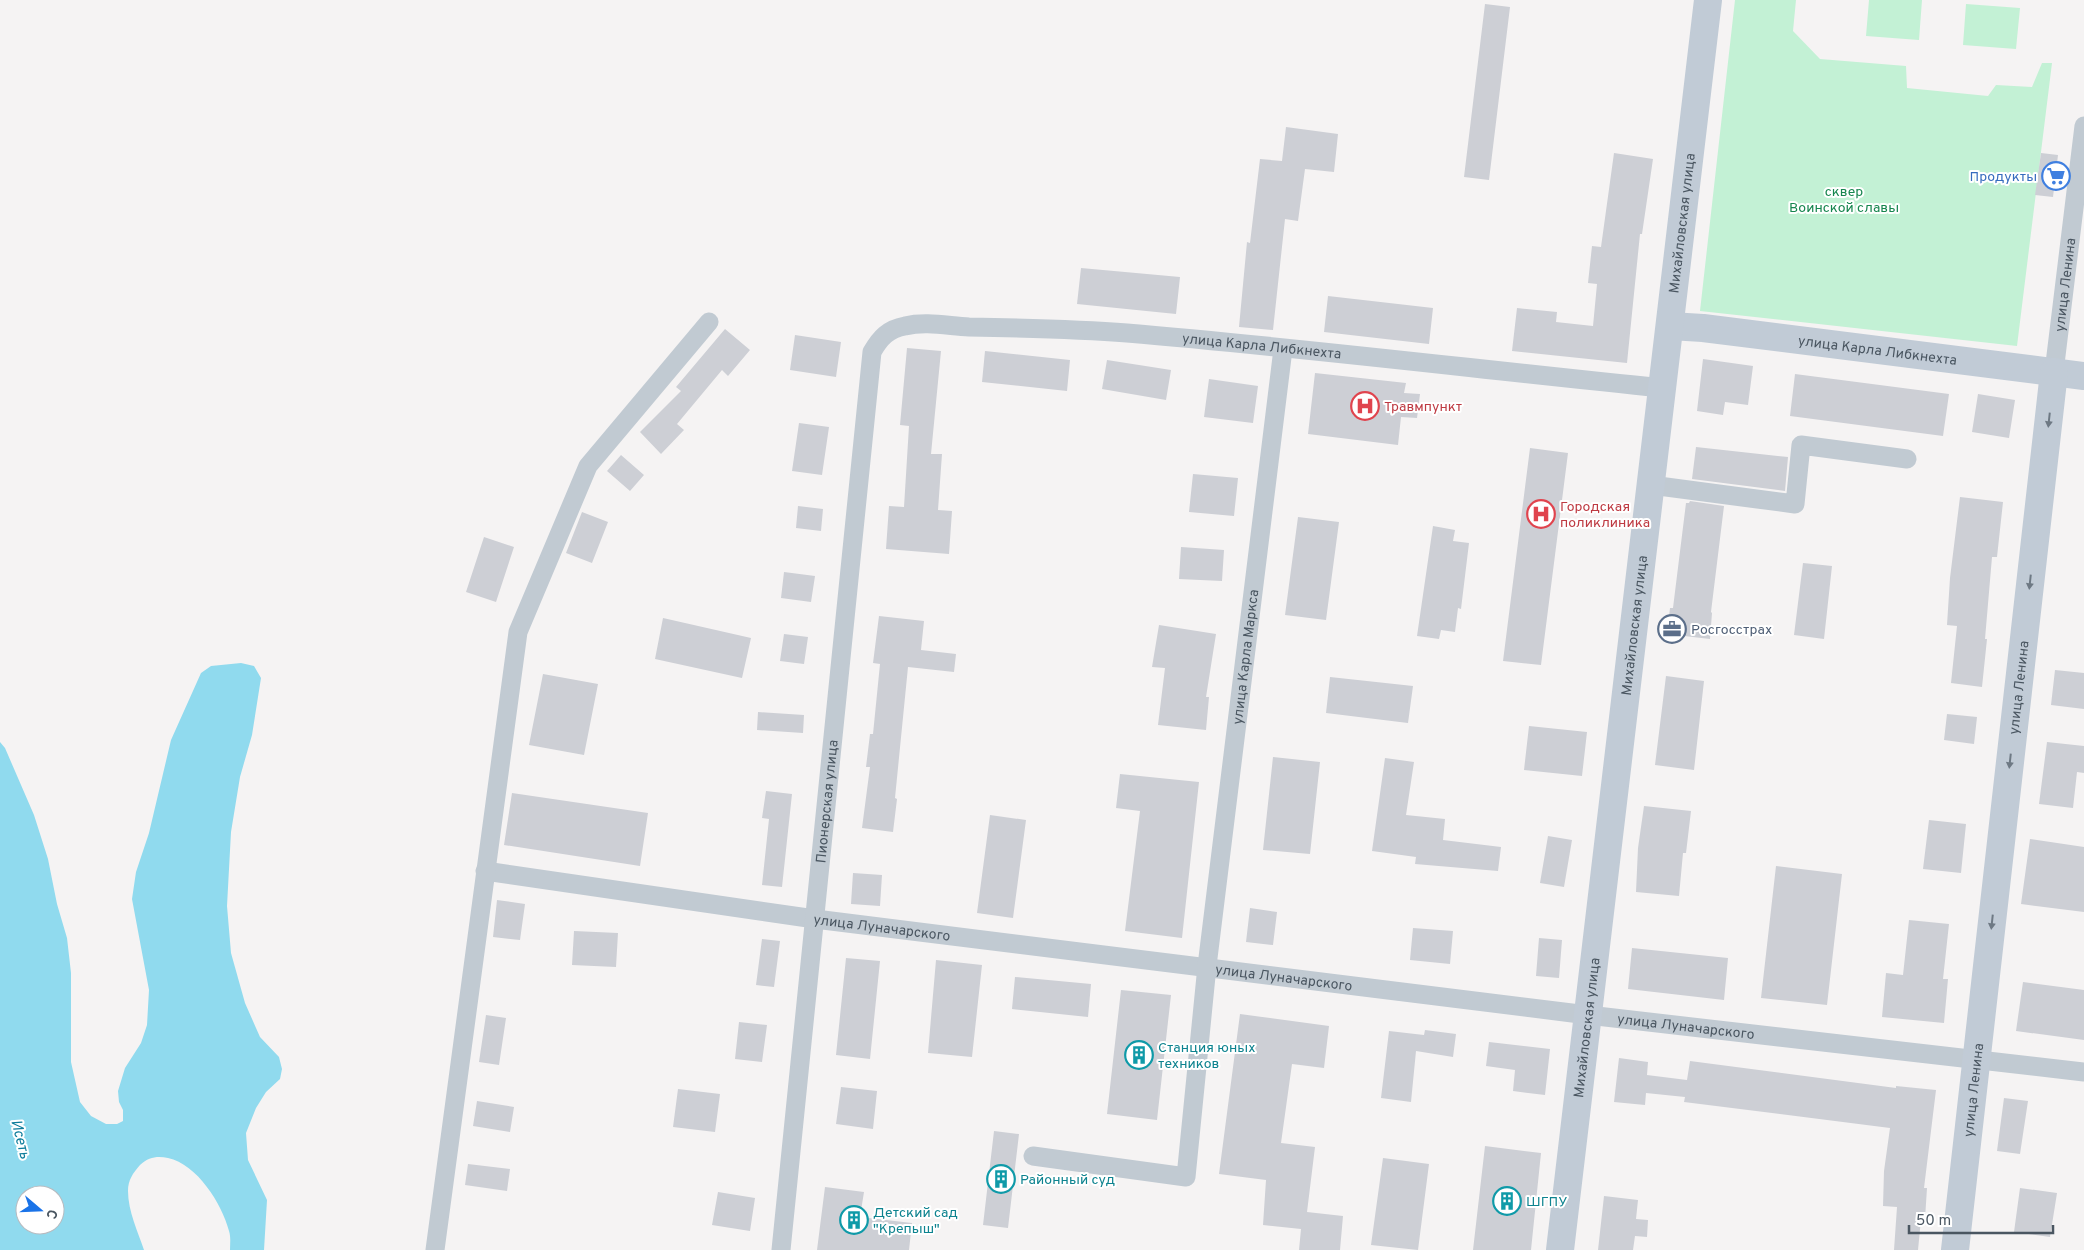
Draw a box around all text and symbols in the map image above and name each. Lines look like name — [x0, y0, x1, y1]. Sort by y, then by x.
street label: Михайловская улица — [1666, 152, 1700, 294]
supermarket icon: Продукты — [2041, 161, 2071, 191]
place label: Продукты — [1970, 169, 2037, 186]
park label: сквер Воинской славы — [1789, 184, 1899, 217]
street label: улица Ленина — [2052, 237, 2080, 333]
street label: улица Карла Либкнехта — [1181, 331, 1342, 364]
street label: улица Карла Либкнехта — [1797, 333, 1958, 370]
hospital icon: Травмпункт — [1350, 391, 1380, 421]
place label: Травмпункт — [1384, 399, 1462, 416]
one-way arrow — [2045, 413, 2053, 429]
hospital icon: Городская поликлиника — [1526, 499, 1556, 529]
place label: Городская поликлиника — [1560, 499, 1650, 532]
street label: Михайловская улица — [1619, 555, 1652, 697]
one-way arrow — [2026, 574, 2034, 590]
street label: улица Карла Маркса — [1230, 588, 1263, 726]
office icon: Росгосстрах — [1657, 614, 1687, 644]
place label: Росгосстрах — [1691, 622, 1772, 639]
street label: улица Ленина — [2006, 640, 2034, 736]
street label: Пионерская улица — [813, 739, 843, 864]
one-way arrow — [2006, 753, 2014, 769]
street label: улица Луначарского — [812, 912, 952, 946]
one-way arrow — [1988, 915, 1996, 931]
street label: Михайловская улица — [1571, 957, 1605, 1099]
street label: улица Луначарского — [1214, 962, 1353, 996]
street label: улица Луначарского — [1616, 1011, 1755, 1044]
building icon: Станция юных техников — [1124, 1040, 1154, 1070]
place label: Станция юных техников — [1158, 1040, 1255, 1073]
street label: улица Ленина — [1961, 1042, 1988, 1138]
water label: Исеть — [6, 1118, 34, 1161]
building icon: Районный суд — [986, 1164, 1016, 1194]
place label: Районный суд — [1020, 1172, 1115, 1189]
north arrow — [15, 1185, 65, 1235]
building icon: ШГПУ — [1492, 1186, 1522, 1216]
place label: ШГПУ — [1526, 1194, 1567, 1211]
scale bar — [1909, 1202, 2053, 1234]
building icon: Детский сад "Крепыш" — [839, 1205, 869, 1235]
place label: Детский сад "Крепыш" — [873, 1205, 958, 1238]
text: С — [41, 1207, 60, 1221]
text: 50 m — [1916, 1212, 1951, 1231]

